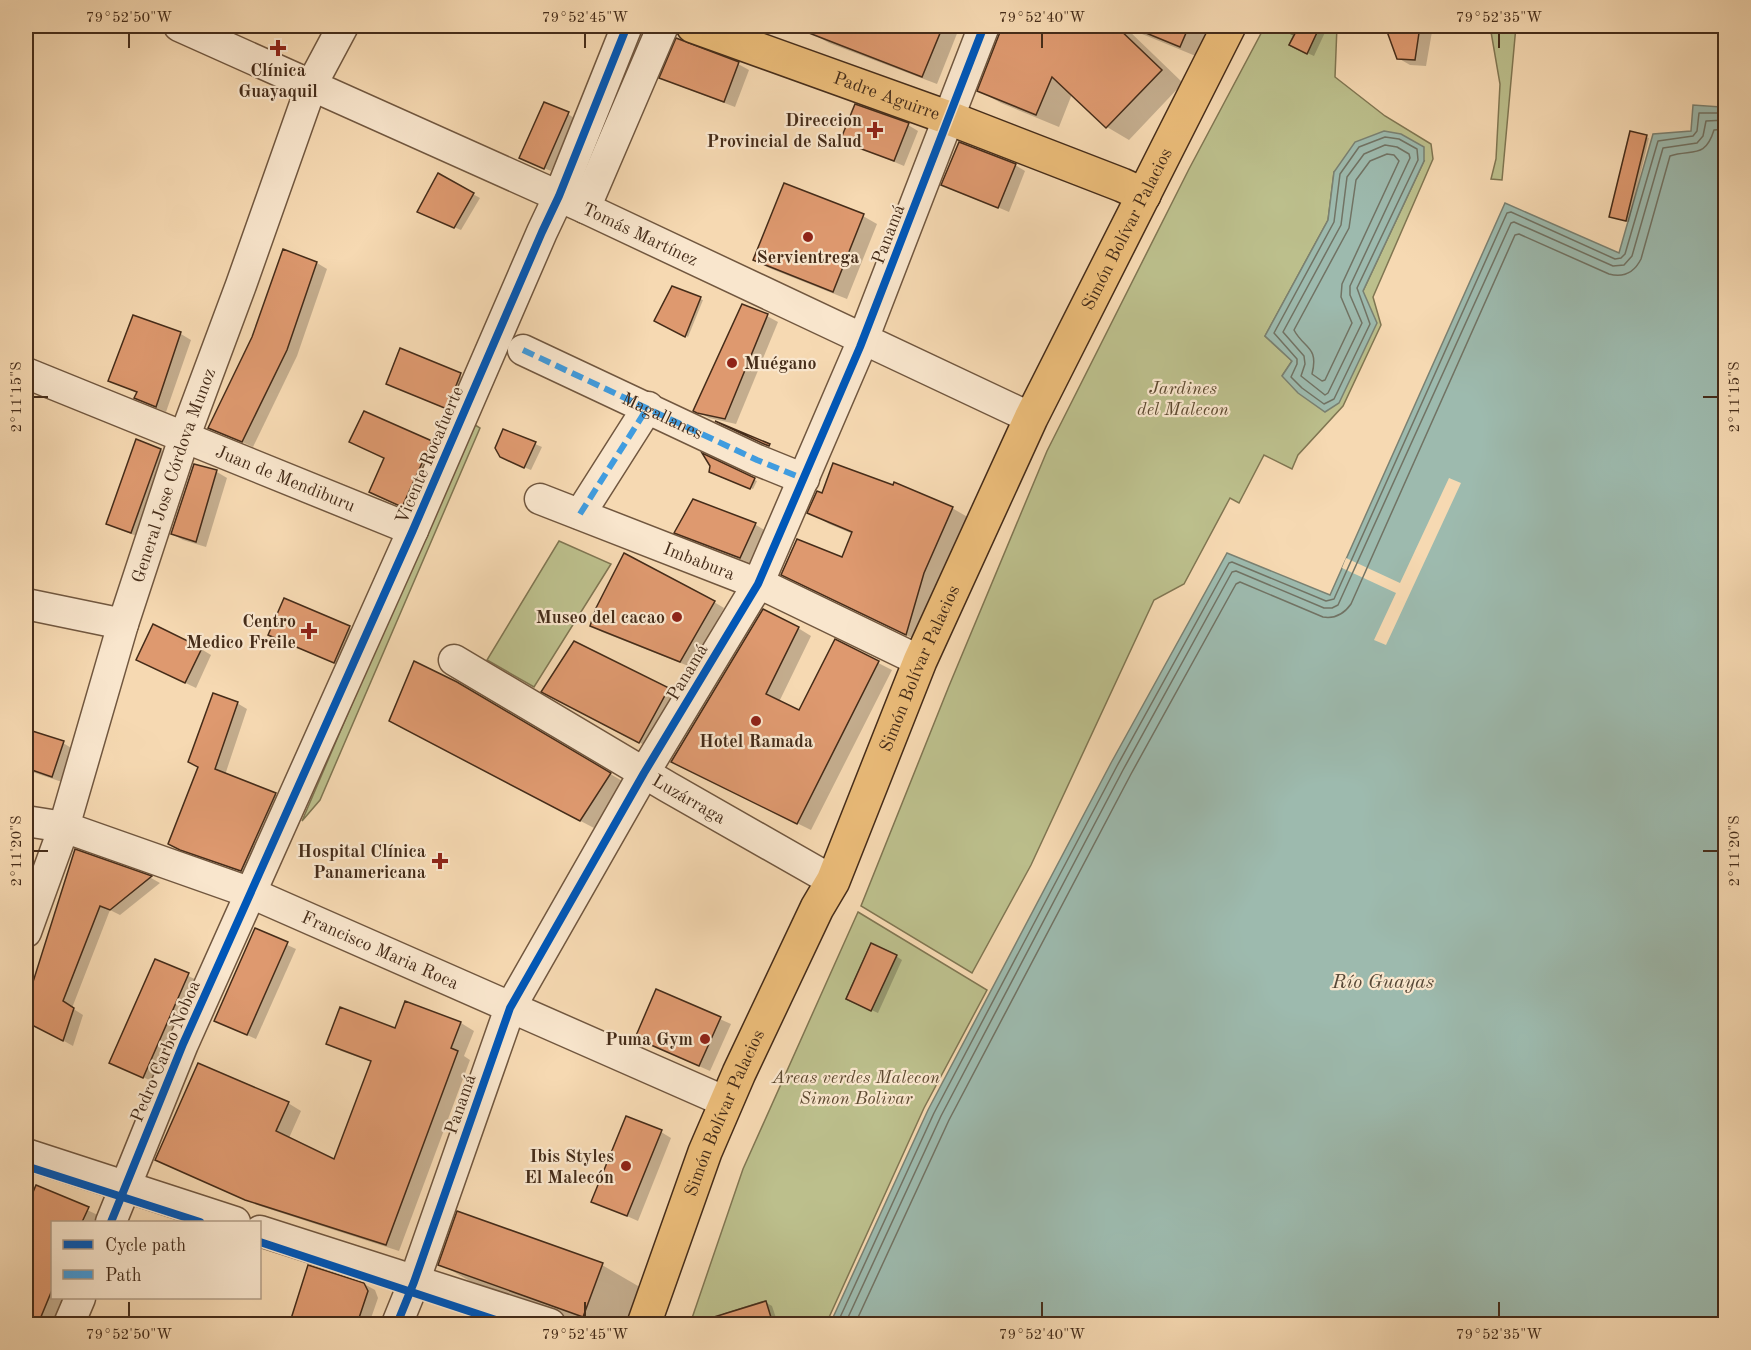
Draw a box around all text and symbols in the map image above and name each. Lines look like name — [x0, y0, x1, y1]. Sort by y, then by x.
text: 79°52'50"W — [86, 11, 172, 26]
text: 79°52'45"W — [542, 11, 628, 26]
text: 79°52'40"W — [999, 11, 1085, 26]
text: 79°52'35"W — [1456, 11, 1542, 26]
marker: Clínica Guayaquil — [269, 39, 287, 57]
place label: Clínica Guayaquil — [238, 62, 318, 101]
street label: Padre Aguirre — [831, 69, 942, 124]
place label: Direccion Provincial de Salud — [707, 112, 862, 151]
marker: Direccion Provincial de Salud — [866, 121, 884, 139]
street label: Simón Bolívar Palacios — [1079, 145, 1176, 313]
street label: Tomás Martínez — [579, 200, 700, 270]
street label: Panamá — [869, 202, 909, 267]
marker: Servientrega — [801, 230, 815, 244]
place label: Servientrega — [757, 249, 859, 267]
place label: Muégano — [744, 355, 817, 373]
marker: Muégano — [725, 356, 739, 370]
text: 2°11'15"S — [10, 361, 25, 433]
text: 2°11'15"S — [1728, 361, 1743, 433]
street label: General Jose Córdova Munoz — [129, 366, 219, 585]
park label: Jardines del Malecon — [1137, 380, 1229, 419]
street label: Vicente Rocafuerte — [393, 384, 467, 527]
street label: Magallanes — [619, 390, 705, 443]
street label: Juan de Mendiburu — [213, 443, 358, 516]
street label: Imbabura — [661, 540, 737, 584]
street label: Simón Bolívar Palacios — [877, 582, 963, 754]
place label: Museo del cacao — [536, 609, 665, 627]
marker: Museo del cacao — [670, 610, 684, 624]
place label: Centro Medico Freile — [186, 613, 296, 652]
marker: Centro Medico Freile — [300, 622, 318, 640]
street label: Panamá — [664, 641, 712, 704]
marker: Hotel Ramada — [749, 714, 763, 728]
place label: Hotel Ramada — [699, 733, 813, 751]
street label: Luzárraga — [649, 772, 728, 828]
text: 2°11'20"S — [10, 815, 25, 887]
text: 2°11'20"S — [1728, 815, 1743, 887]
place label: Hospital Clínica Panamericana — [297, 843, 426, 882]
marker: Hospital Clínica Panamericana — [431, 852, 449, 870]
street label: Francisco Maria Roca — [299, 908, 461, 993]
water label: Río Guayas — [1331, 973, 1434, 993]
street label: Pedro Carbo Noboa — [128, 978, 204, 1125]
street label: Simón Bolívar Palacios — [682, 1027, 768, 1199]
place label: Puma Gym — [605, 1031, 693, 1049]
marker: Puma Gym — [698, 1032, 712, 1046]
park label: Areas verdes Malecon Simon Bolivar — [771, 1069, 940, 1108]
street label: Panamá — [442, 1072, 480, 1137]
place label: Ibis Styles El Malecón — [524, 1148, 614, 1187]
marker: Ibis Styles El Malecón — [619, 1159, 633, 1173]
legend — [51, 1221, 261, 1299]
text: Cycle path — [105, 1237, 186, 1255]
text: Path — [105, 1267, 142, 1285]
text: 79°52'50"W — [86, 1328, 172, 1343]
text: 79°52'45"W — [542, 1328, 628, 1343]
text: 79°52'40"W — [999, 1328, 1085, 1343]
text: 79°52'35"W — [1456, 1328, 1542, 1343]

